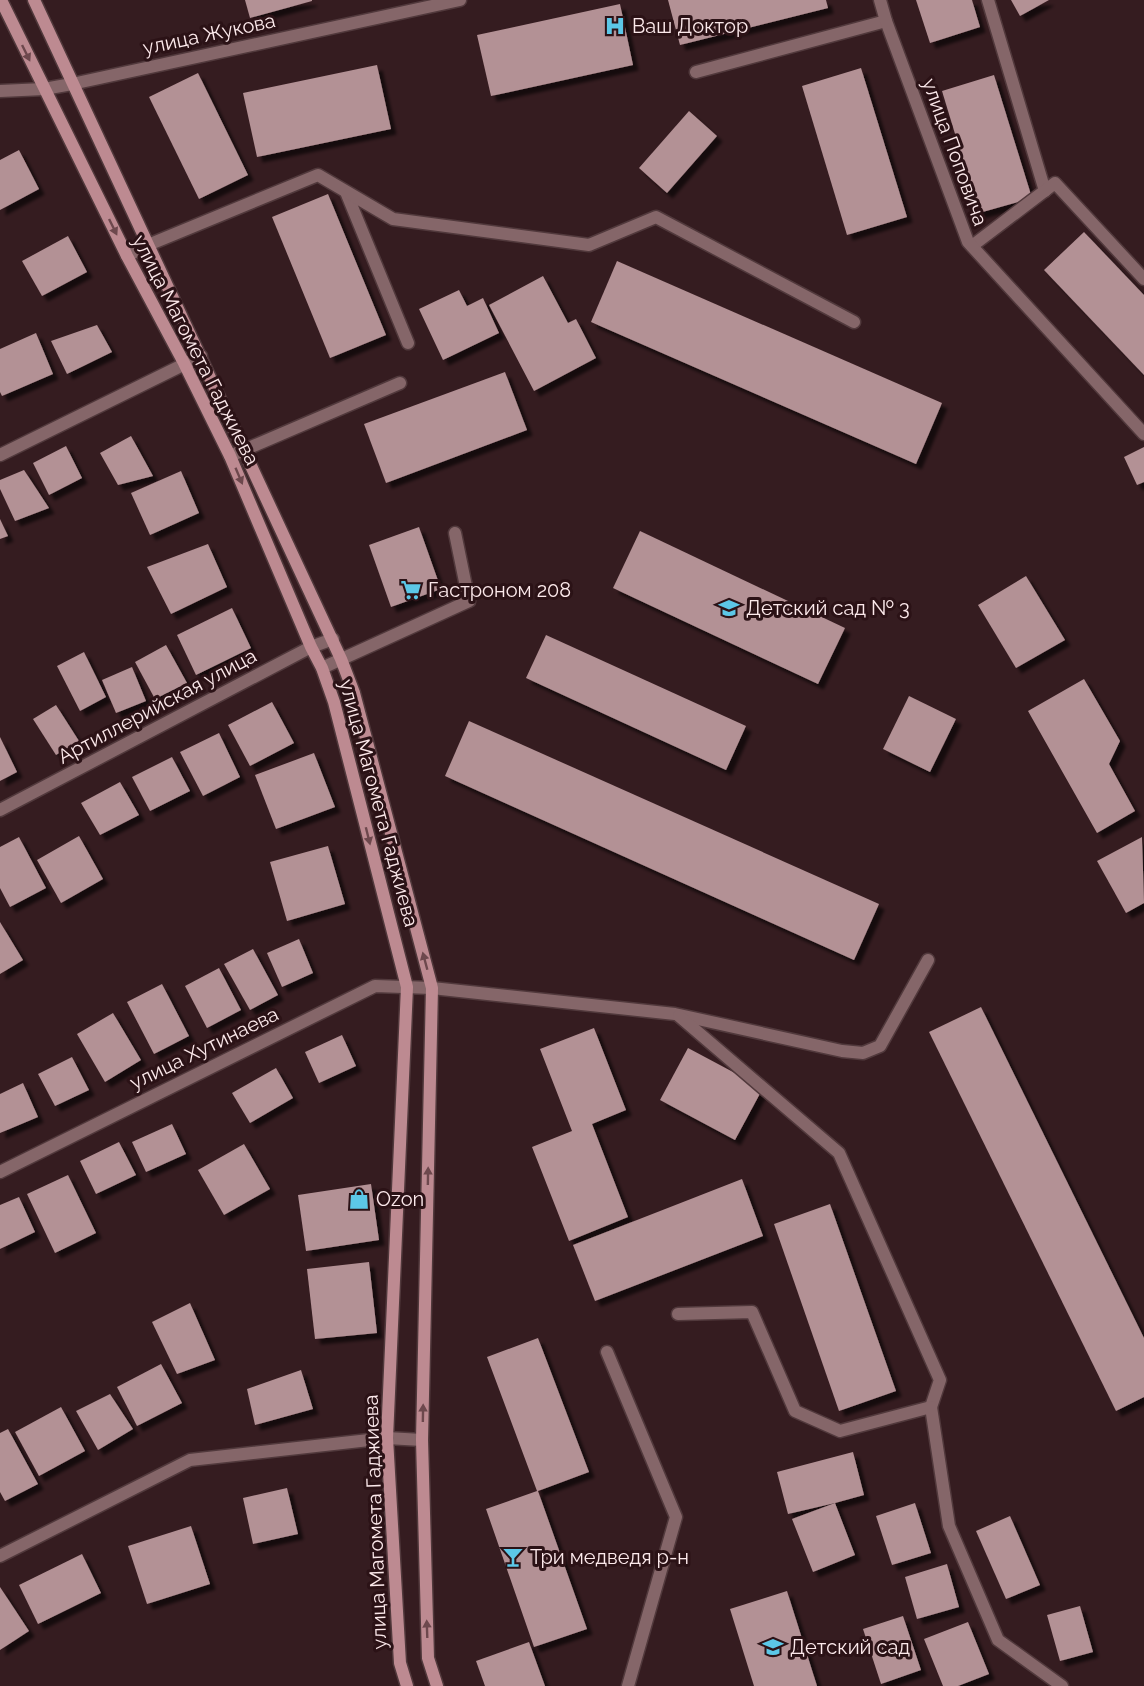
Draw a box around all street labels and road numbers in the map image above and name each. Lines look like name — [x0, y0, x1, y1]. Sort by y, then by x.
street label: улица Жукова — [141, 8, 277, 60]
street label: улица Поповича — [917, 75, 993, 229]
street label: улица Магомета Гаджиева — [127, 231, 265, 469]
street label: Артиллерийская улица — [54, 643, 260, 769]
street label: улица Магомета Гаджиева — [334, 677, 424, 929]
street label: улица Хутинаева — [126, 1002, 282, 1094]
street label: улица Магомета Гаджиева — [359, 1394, 391, 1650]

